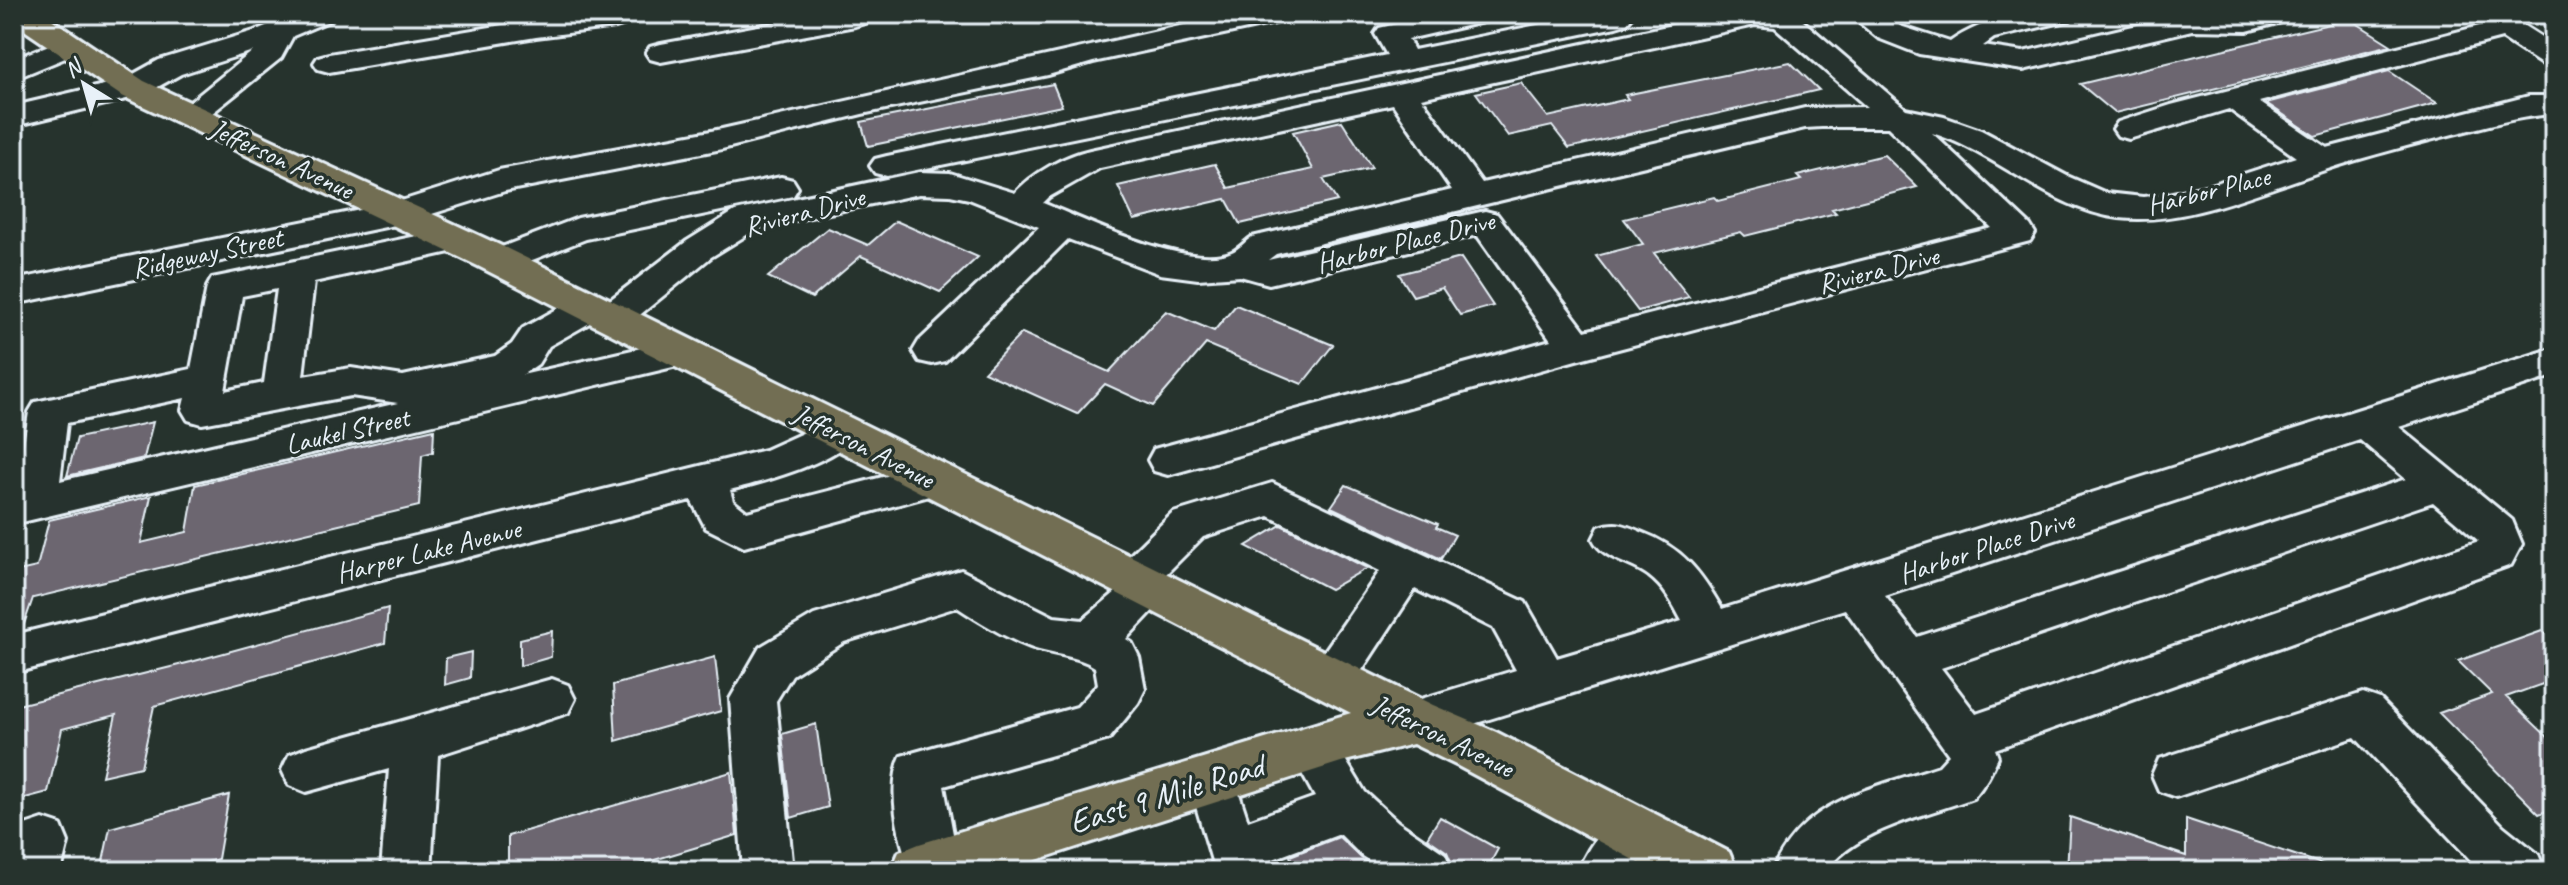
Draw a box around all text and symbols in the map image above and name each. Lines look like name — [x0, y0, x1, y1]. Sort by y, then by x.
north arrow — [44, 44, 124, 124]
text: N — [59, 52, 89, 84]
street label: Jefferson Avenue — [203, 109, 361, 208]
street label: Harbor Place — [2143, 158, 2275, 223]
street label: Riviera Drive — [740, 178, 870, 244]
street label: Harbor Place Drive — [1313, 202, 1500, 280]
street label: Ridgeway Street — [129, 219, 288, 286]
street label: Riviera Drive — [1814, 237, 1944, 301]
street label: Jefferson Avenue — [786, 394, 942, 497]
street label: Laukel Street — [282, 399, 415, 462]
street label: Harbor Place Drive — [1894, 501, 2080, 591]
street label: Harper Lake Avenue — [332, 510, 526, 590]
street label: Jefferson Avenue — [1364, 685, 1521, 786]
street label: East 9 Mile Road — [1064, 742, 1274, 843]

